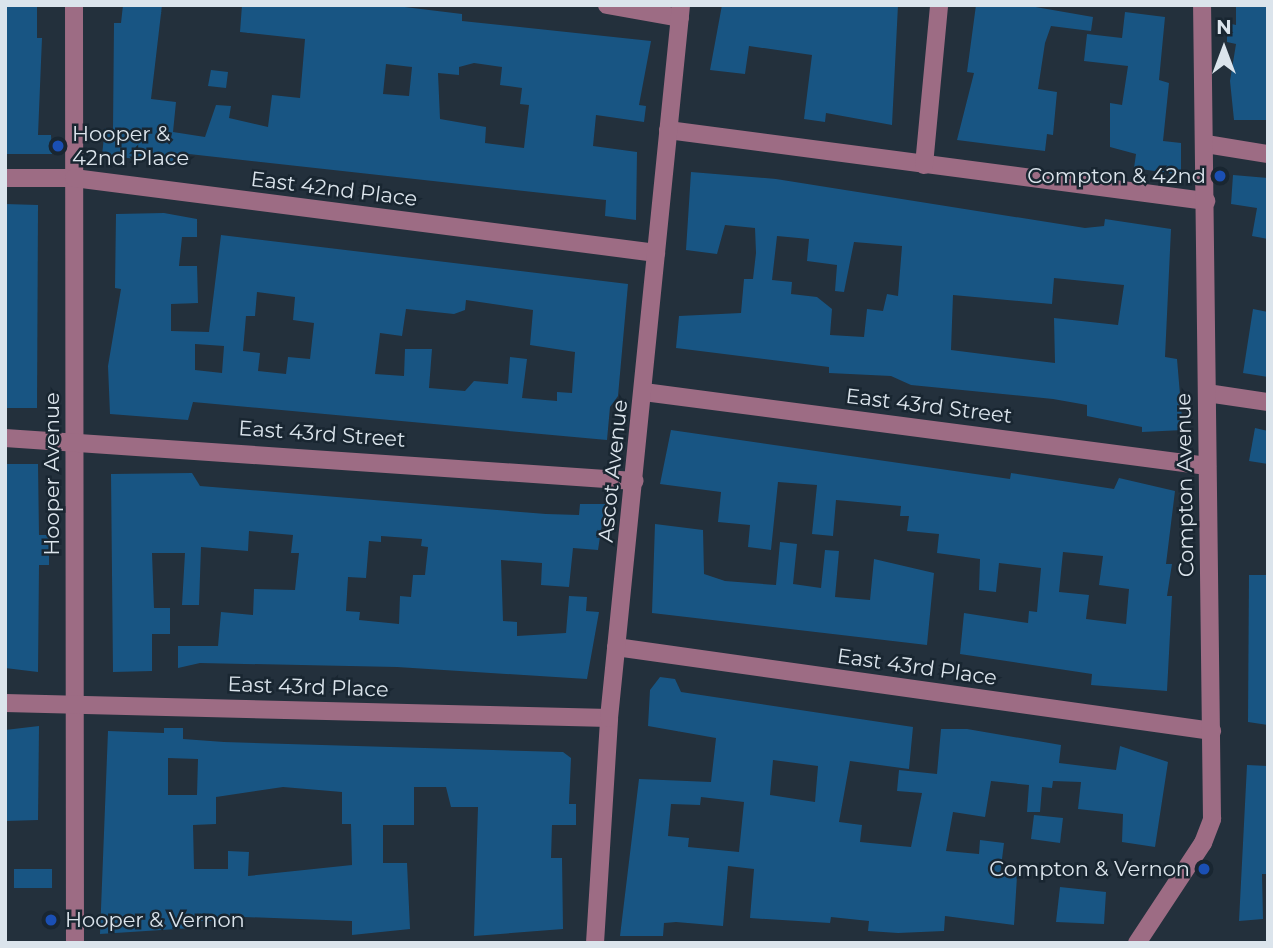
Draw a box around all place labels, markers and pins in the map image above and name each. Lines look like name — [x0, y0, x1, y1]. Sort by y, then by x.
place label: Hooper & 42nd Place — [72, 121, 189, 171]
marker: Hooper & 42nd Place — [50, 138, 66, 154]
place label: Compton & 42nd — [1027, 163, 1206, 189]
marker: Compton & 42nd — [1212, 168, 1228, 184]
place label: Compton & Vernon — [989, 856, 1190, 882]
marker: Compton & Vernon — [1196, 861, 1212, 877]
place label: Hooper & Vernon — [65, 907, 245, 933]
marker: Hooper & Vernon — [43, 912, 59, 928]

